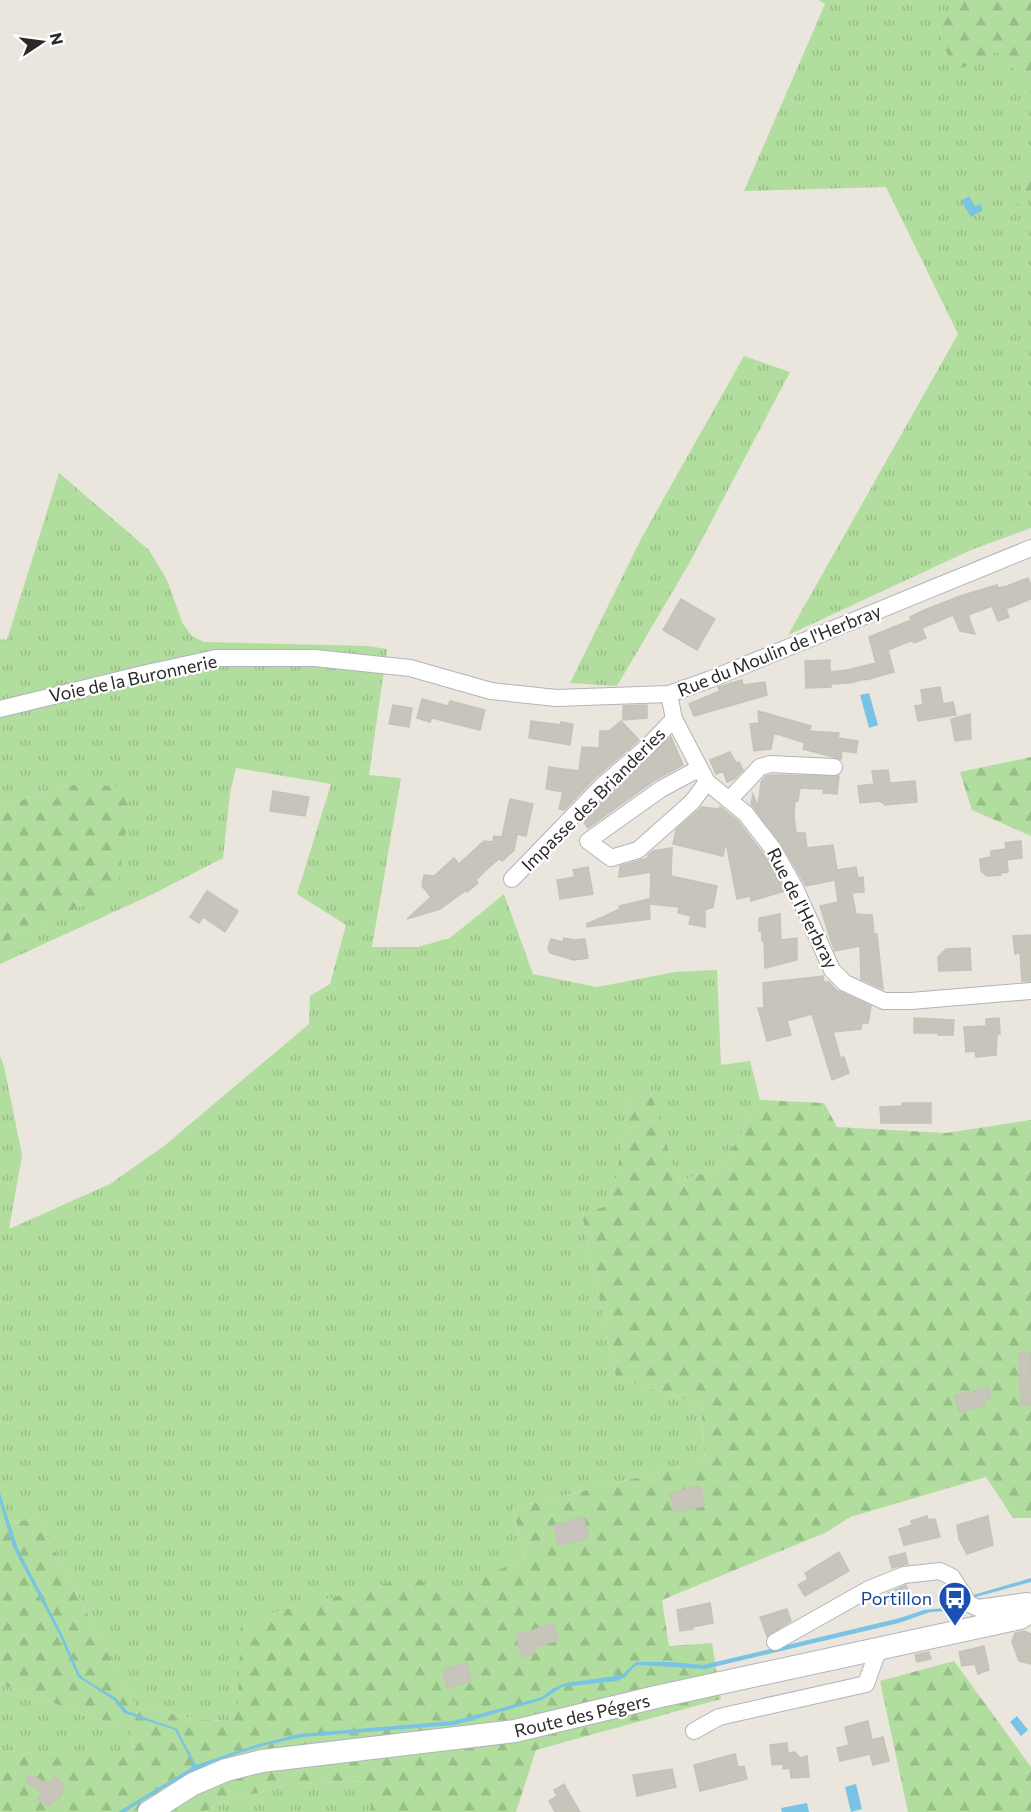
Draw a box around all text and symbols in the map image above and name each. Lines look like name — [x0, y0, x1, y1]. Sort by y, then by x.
north arrow — [12, 12, 72, 72]
text: N — [46, 31, 68, 46]
street label: Rue du Moulin de l'Herbray — [674, 599, 884, 701]
street label: Voie de la Buronnerie — [47, 649, 219, 707]
street label: Impasse des Brianderies — [517, 723, 669, 875]
street label: Rue de l'Herbray — [763, 844, 843, 972]
bus stop icon: Portillon — [937, 1580, 973, 1627]
place label: Portillon — [861, 1587, 932, 1609]
street label: Route des Pégers — [512, 1689, 652, 1741]

